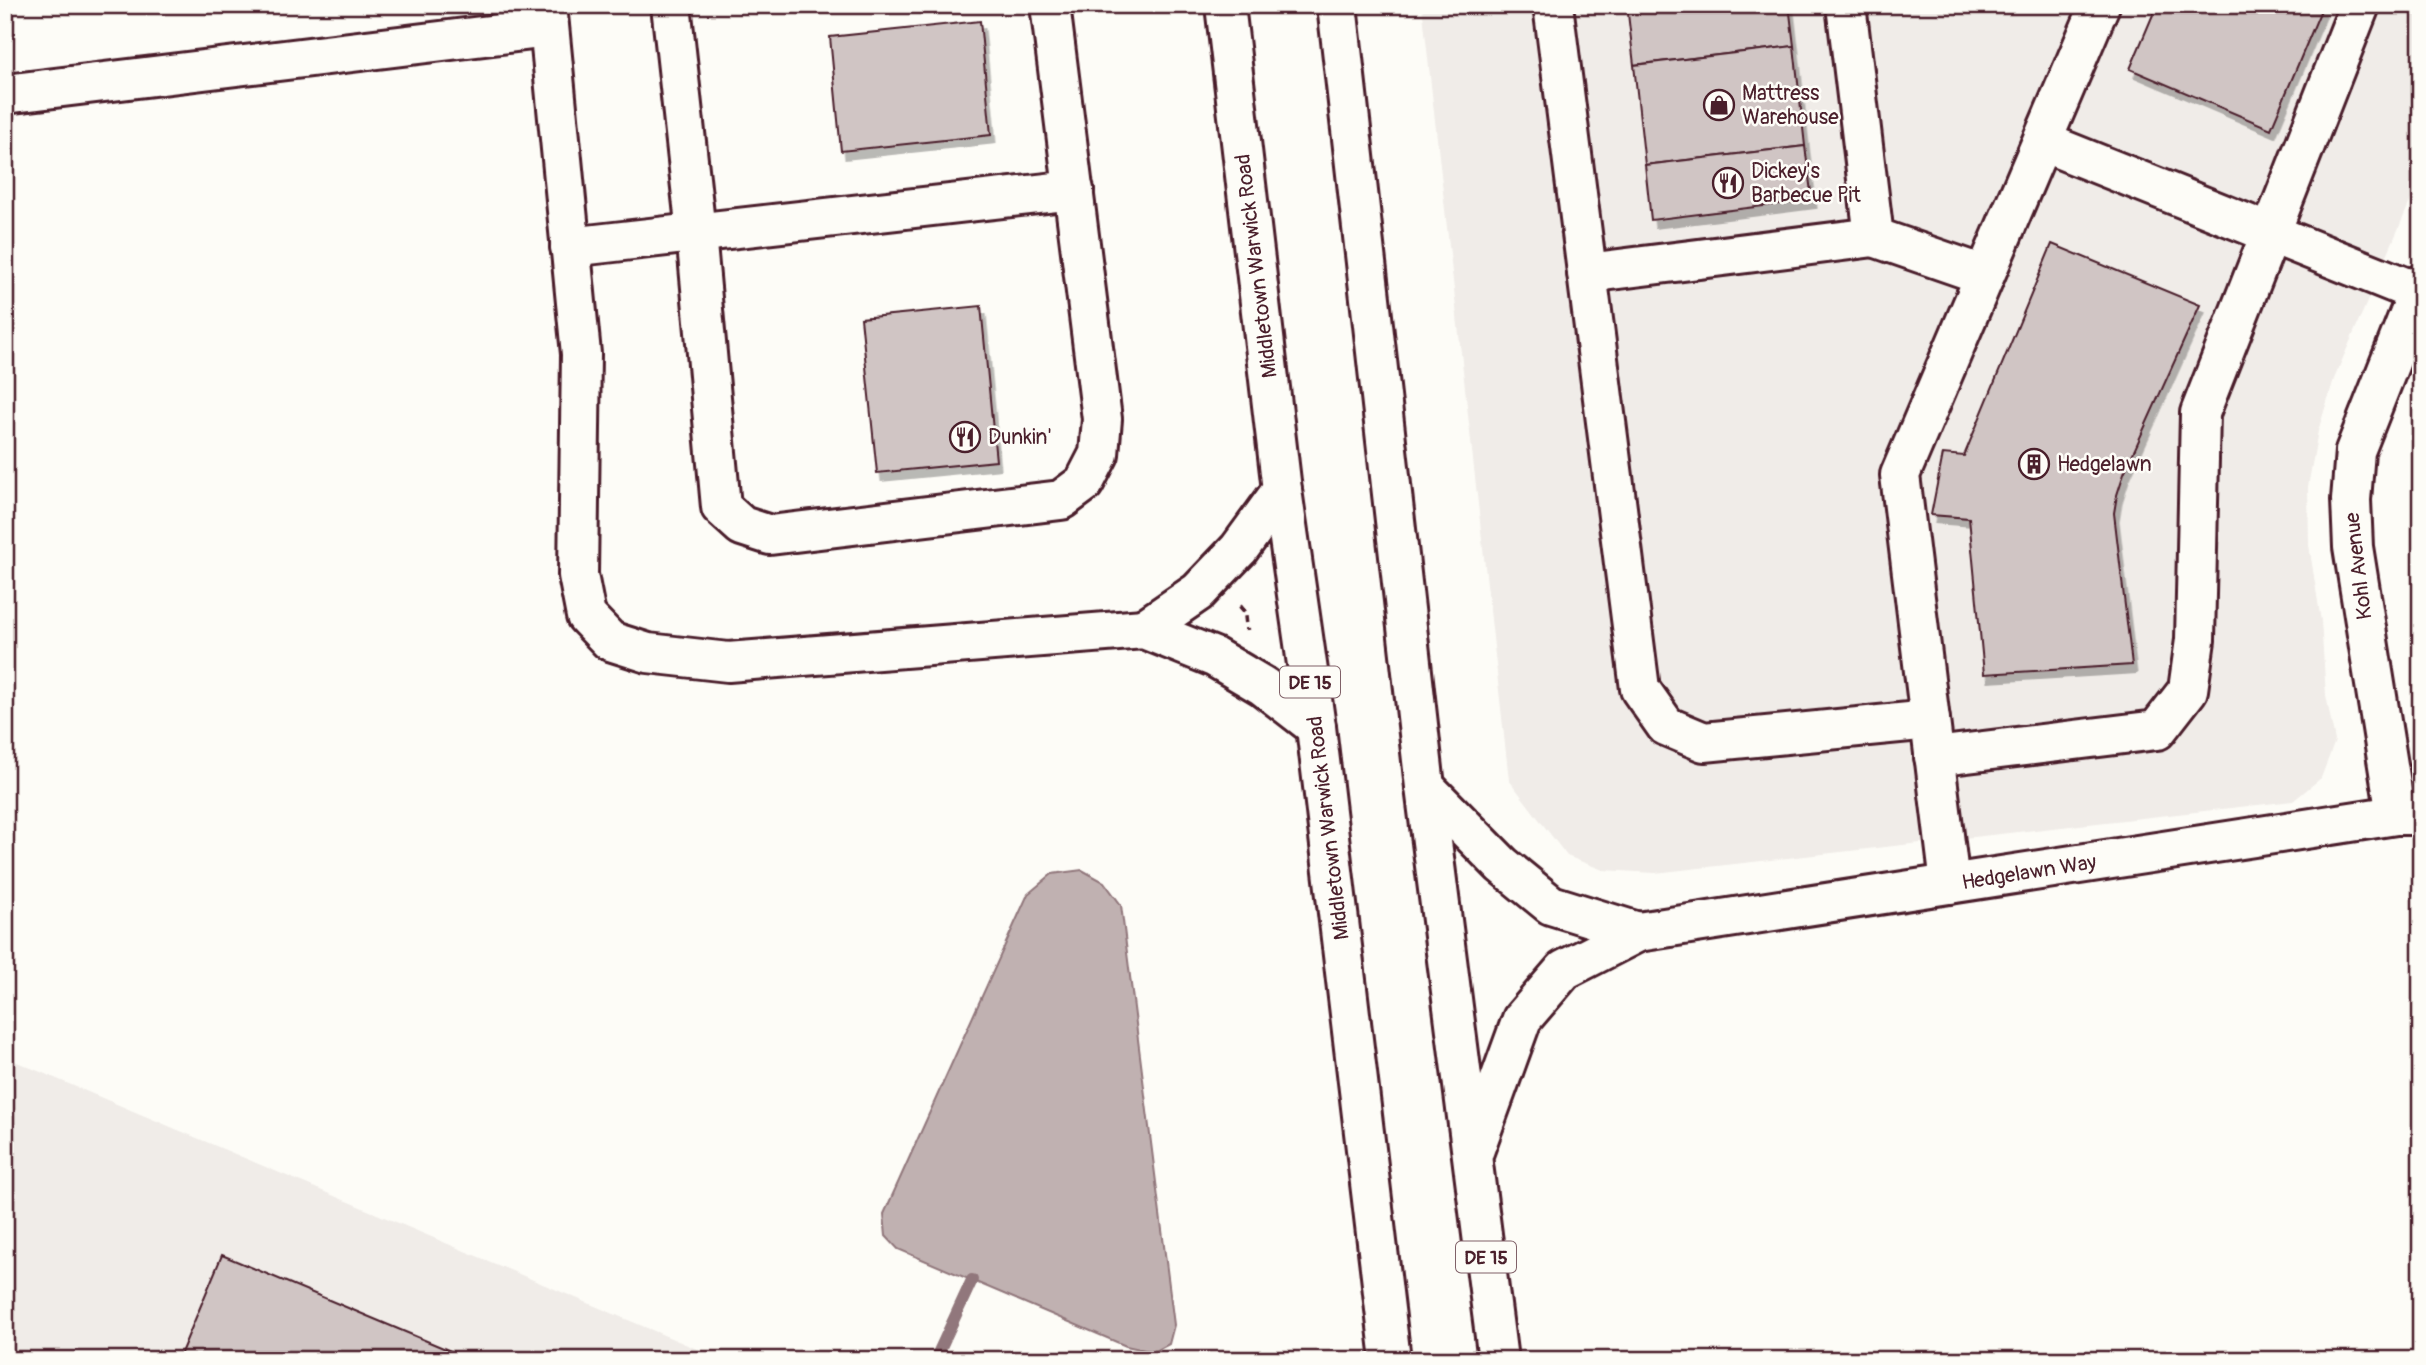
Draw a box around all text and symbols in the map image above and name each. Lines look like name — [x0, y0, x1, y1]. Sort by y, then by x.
place label: Mattress Warehouse — [1742, 80, 1839, 131]
shop icon: Mattress Warehouse — [1702, 88, 1736, 122]
street label: Middletown Warwick Road — [1229, 152, 1284, 380]
place label: Dickey's Barbecue Pit — [1751, 158, 1861, 209]
restaurant icon: Dickey's Barbecue Pit — [1711, 166, 1745, 200]
restaurant icon: Dunkin' — [948, 420, 982, 454]
place label: Dunkin' — [988, 424, 1052, 451]
building icon: Hedgelawn — [2017, 447, 2051, 481]
place label: Hedgelawn — [2057, 451, 2152, 478]
street label: Kohl Avenue — [2338, 510, 2378, 621]
road number: DE 15 — [1280, 666, 1340, 698]
street label: Middletown Warwick Road — [1301, 714, 1356, 942]
street label: Hedgelawn Way — [1960, 849, 2098, 896]
road number: DE 15 — [1456, 1242, 1516, 1273]

